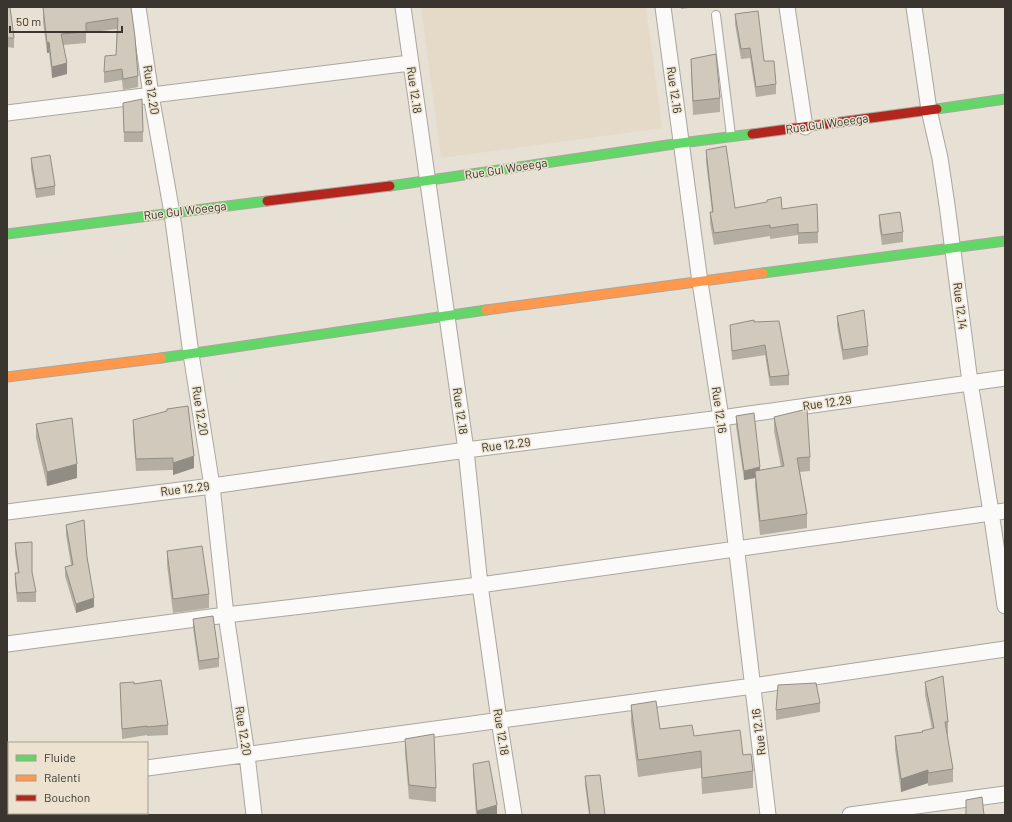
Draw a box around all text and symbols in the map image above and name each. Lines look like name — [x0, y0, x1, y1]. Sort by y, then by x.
scale bar — [10, 8, 122, 34]
text: 50 m — [16, 14, 41, 28]
street label: Rue 12.20 — [141, 64, 163, 116]
street label: Rue 12.18 — [405, 66, 425, 114]
street label: Rue 12.16 — [665, 66, 685, 114]
street label: Rue Gul Woeega — [785, 110, 869, 136]
street label: Rue Gul Woeega — [464, 155, 548, 181]
street label: Rue Gul Woeega — [143, 198, 227, 222]
street label: Rue 12.14 — [951, 282, 971, 330]
street label: Rue 12.20 — [190, 385, 212, 437]
street label: Rue 12.16 — [710, 386, 730, 434]
street label: Rue 12.18 — [451, 387, 471, 435]
street label: Rue 12.29 — [802, 392, 852, 412]
street label: Rue 12.29 — [481, 434, 531, 454]
street label: Rue 12.29 — [160, 478, 210, 498]
street label: Rue 12.20 — [233, 705, 255, 757]
street label: Rue 12.18 — [491, 708, 513, 756]
street label: Rue 12.16 — [748, 708, 768, 756]
legend — [8, 742, 148, 814]
text: Fluide — [44, 750, 76, 764]
text: Ralenti — [44, 770, 81, 784]
text: Bouchon — [44, 790, 90, 804]

